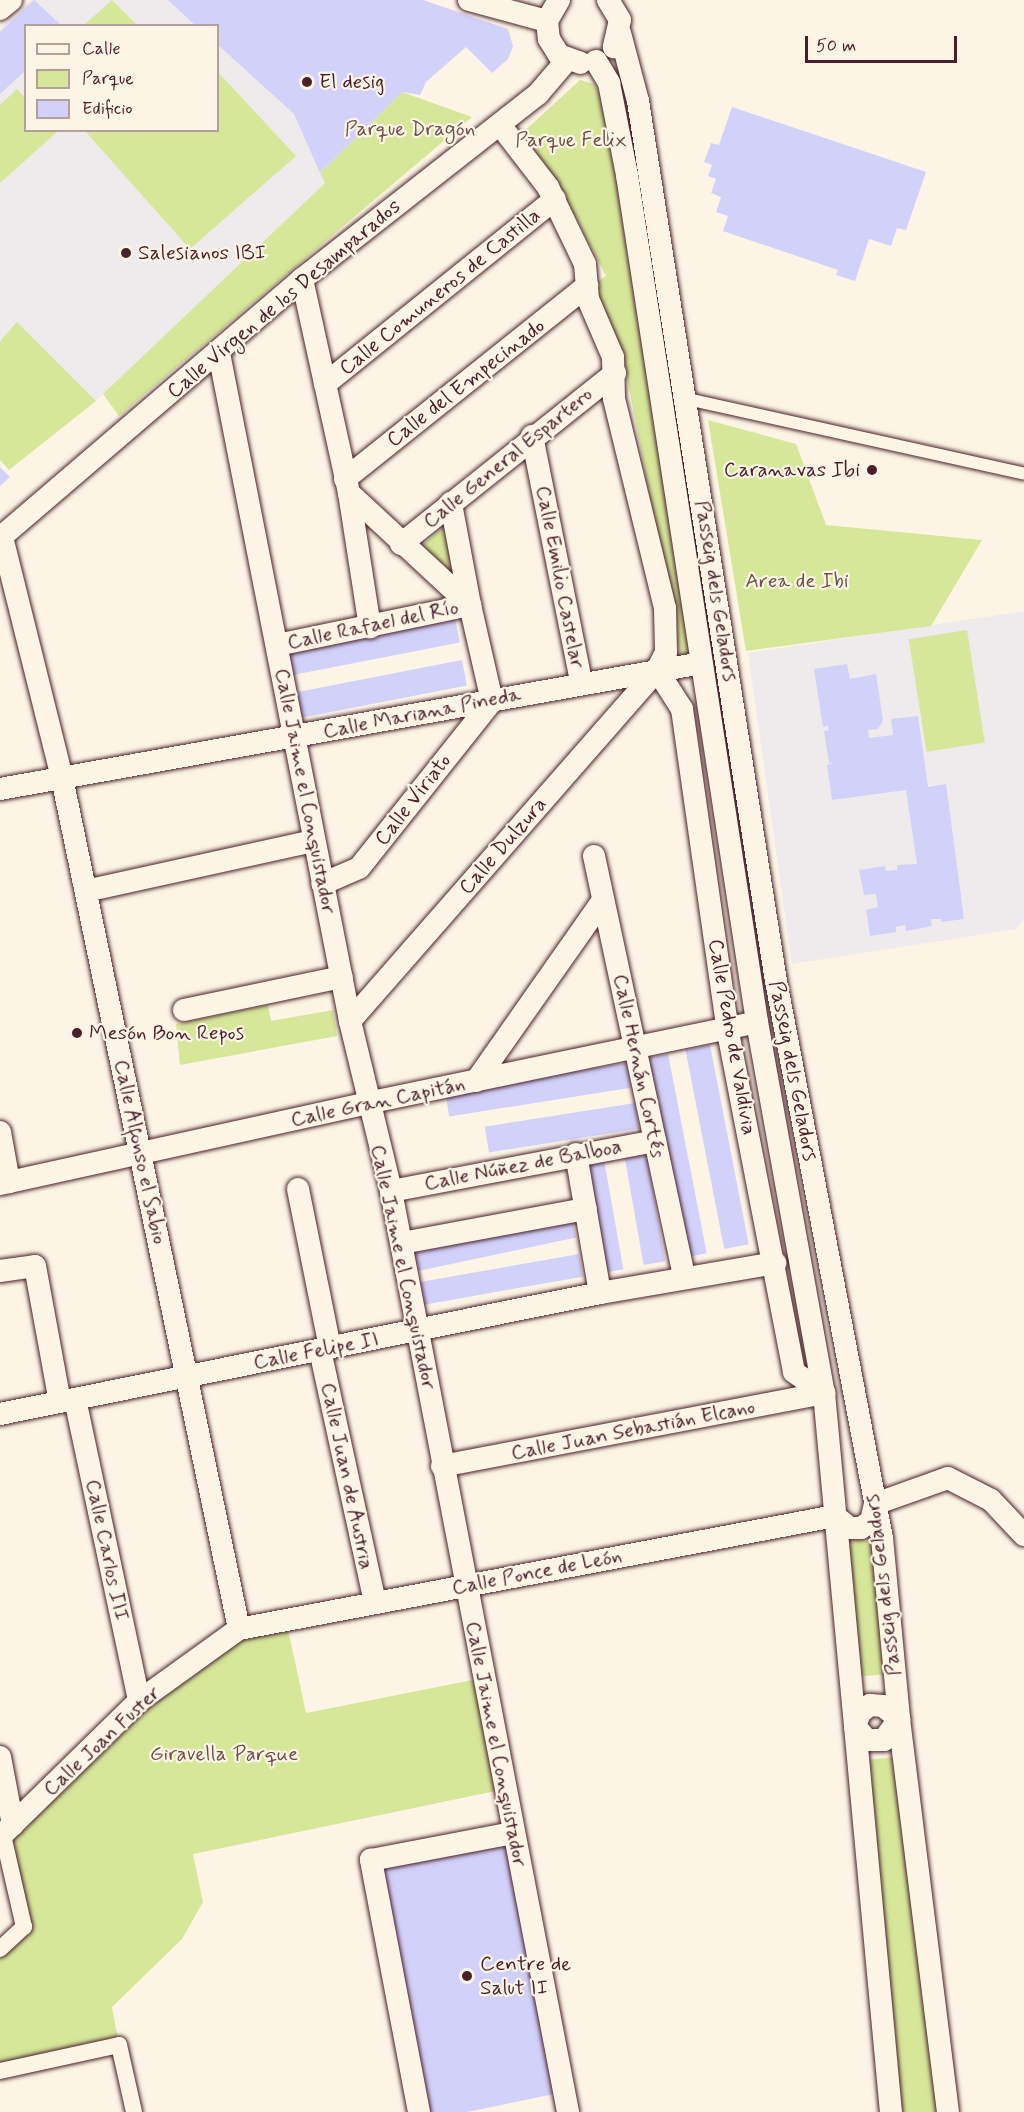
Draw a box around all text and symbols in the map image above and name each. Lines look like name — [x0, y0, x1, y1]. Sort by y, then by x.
legend — [24, 24, 219, 132]
scale bar — [808, 24, 960, 62]
text: 50 m — [816, 34, 856, 58]
text: Calle — [82, 37, 121, 61]
text: Parque — [82, 67, 134, 91]
place label: El desig — [319, 69, 387, 95]
marker: El desig — [300, 75, 314, 89]
text: Edificio — [82, 97, 133, 121]
park label: Parque Dragón — [345, 116, 475, 142]
park label: Parque Felix — [515, 127, 627, 153]
street label: Calle Virgen de los Desamparados — [160, 192, 408, 406]
street label: Calle Comuneros de Castilla — [334, 203, 546, 381]
place label: Salesianos IBI — [138, 240, 271, 266]
marker: Salesianos IBI — [119, 246, 133, 260]
street label: Calle del Empecinado — [386, 317, 546, 449]
street label: Calle General Espartero — [416, 380, 600, 536]
place label: Caranavas Ibi — [726, 457, 860, 483]
marker: Caranavas Ibi — [865, 463, 879, 477]
street label: Calle Emilio Castelar — [530, 483, 590, 671]
street label: Passeig dels Geladors — [689, 497, 743, 685]
park label: Area de Ibi — [746, 568, 848, 594]
street label: Calle Rafael del Río — [287, 595, 459, 655]
street label: Calle Jaime el Conquistador — [269, 667, 341, 915]
street label: Calle Mariana Pineda — [321, 682, 523, 744]
street label: Calle Viriato — [368, 748, 458, 852]
street label: Calle Dulzura — [454, 793, 552, 899]
street label: Calle Pedro de Valdivia — [702, 936, 762, 1138]
street label: Calle Hernán Cortés — [607, 972, 671, 1160]
street label: Passeig dels Geladors — [763, 978, 823, 1164]
place label: Mesón Bon Repos — [89, 1020, 241, 1046]
marker: Mesón Bon Repos — [70, 1026, 84, 1040]
street label: Calle Alfonso el Sabio — [108, 1057, 172, 1247]
street label: Calle Gran Capitán — [289, 1071, 467, 1133]
street label: Calle Núñez de Balboa — [423, 1134, 623, 1196]
street label: Calle Jaime el Conquistador — [365, 1143, 441, 1391]
street label: Calle Felipe II — [249, 1326, 383, 1376]
street label: Calle Juan de Austria — [315, 1383, 379, 1569]
street label: Calle Juan Sebastián Elcano — [507, 1394, 759, 1466]
street label: Calle Carlos III — [80, 1478, 134, 1622]
street label: Passeig dels Geladors — [859, 1491, 907, 1679]
street label: Calle Ponce de León — [449, 1543, 625, 1601]
street label: Calle Jaime el Conquistador — [460, 1620, 532, 1868]
street label: Calle Joan Fuster — [38, 1680, 166, 1802]
park label: Giravella Parque — [153, 1741, 295, 1767]
place label: Centre de Salut II — [480, 1951, 571, 2001]
marker: Centre de Salut II — [458, 1967, 476, 1985]

